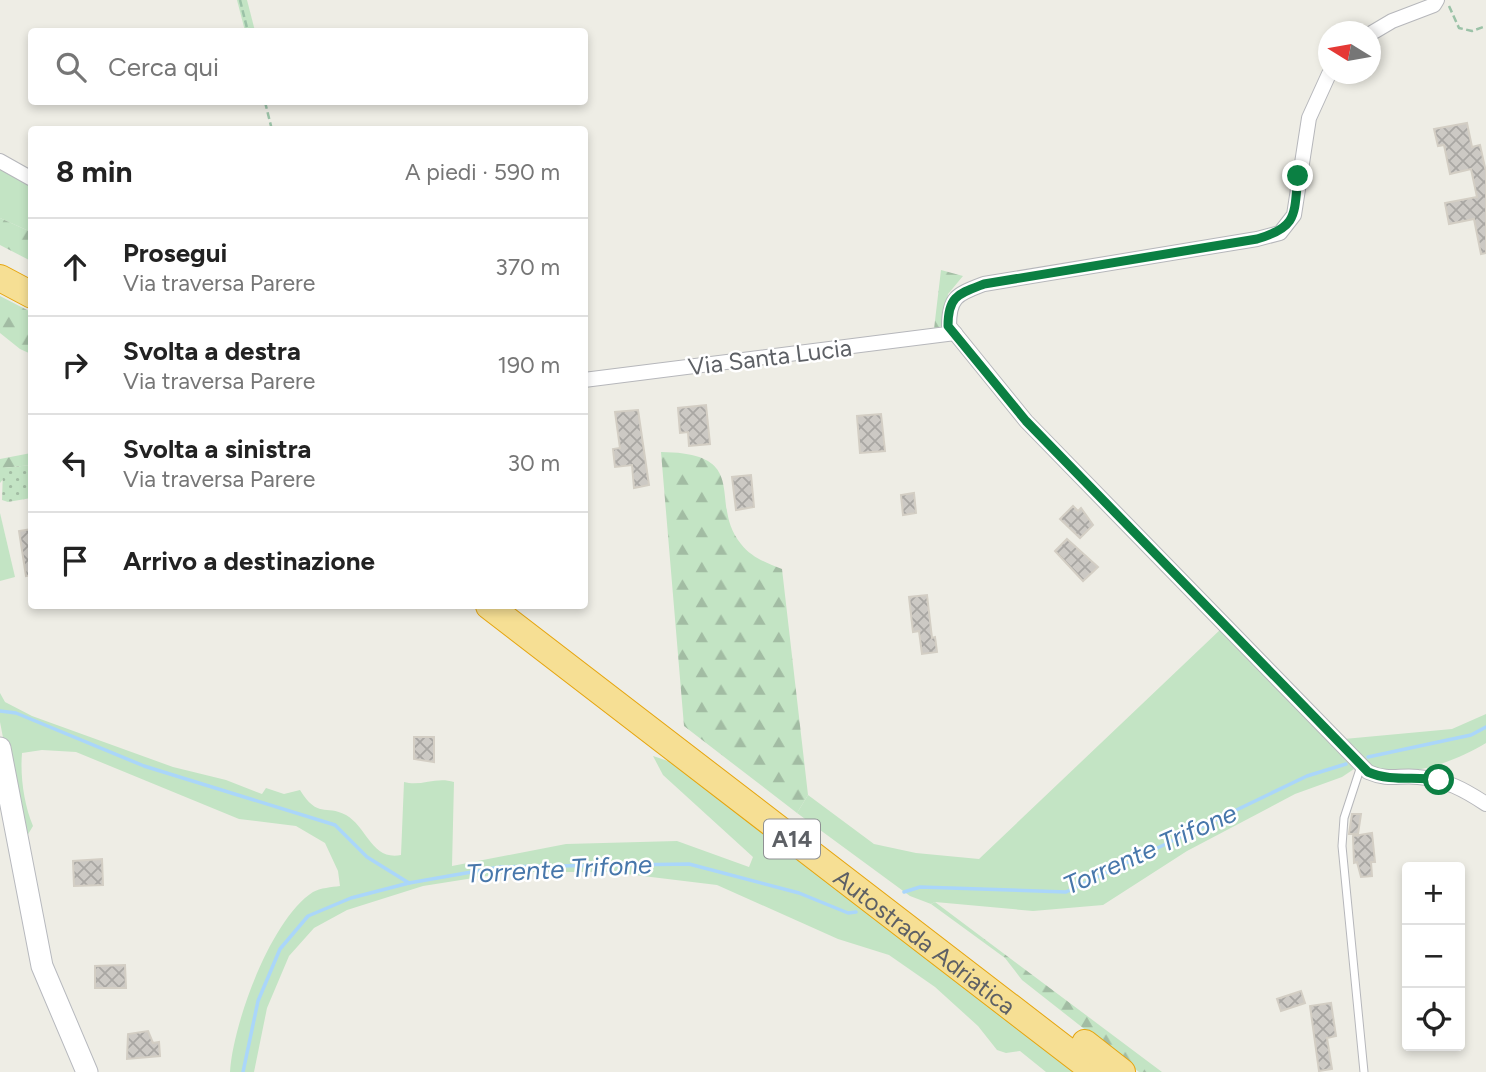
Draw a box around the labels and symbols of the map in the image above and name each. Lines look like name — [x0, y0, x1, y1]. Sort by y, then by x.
north arrow — [1318, 21, 1381, 84]
route end — [1282, 160, 1313, 191]
street label: Via Santa Lucia — [687, 333, 853, 381]
route start — [1423, 764, 1454, 795]
water label: Torrente Trifone — [1058, 797, 1242, 901]
road number: A14 — [764, 820, 820, 859]
water label: Torrente Trifone — [465, 848, 653, 890]
street label: Autostrada Adriatica — [828, 862, 1022, 1020]

